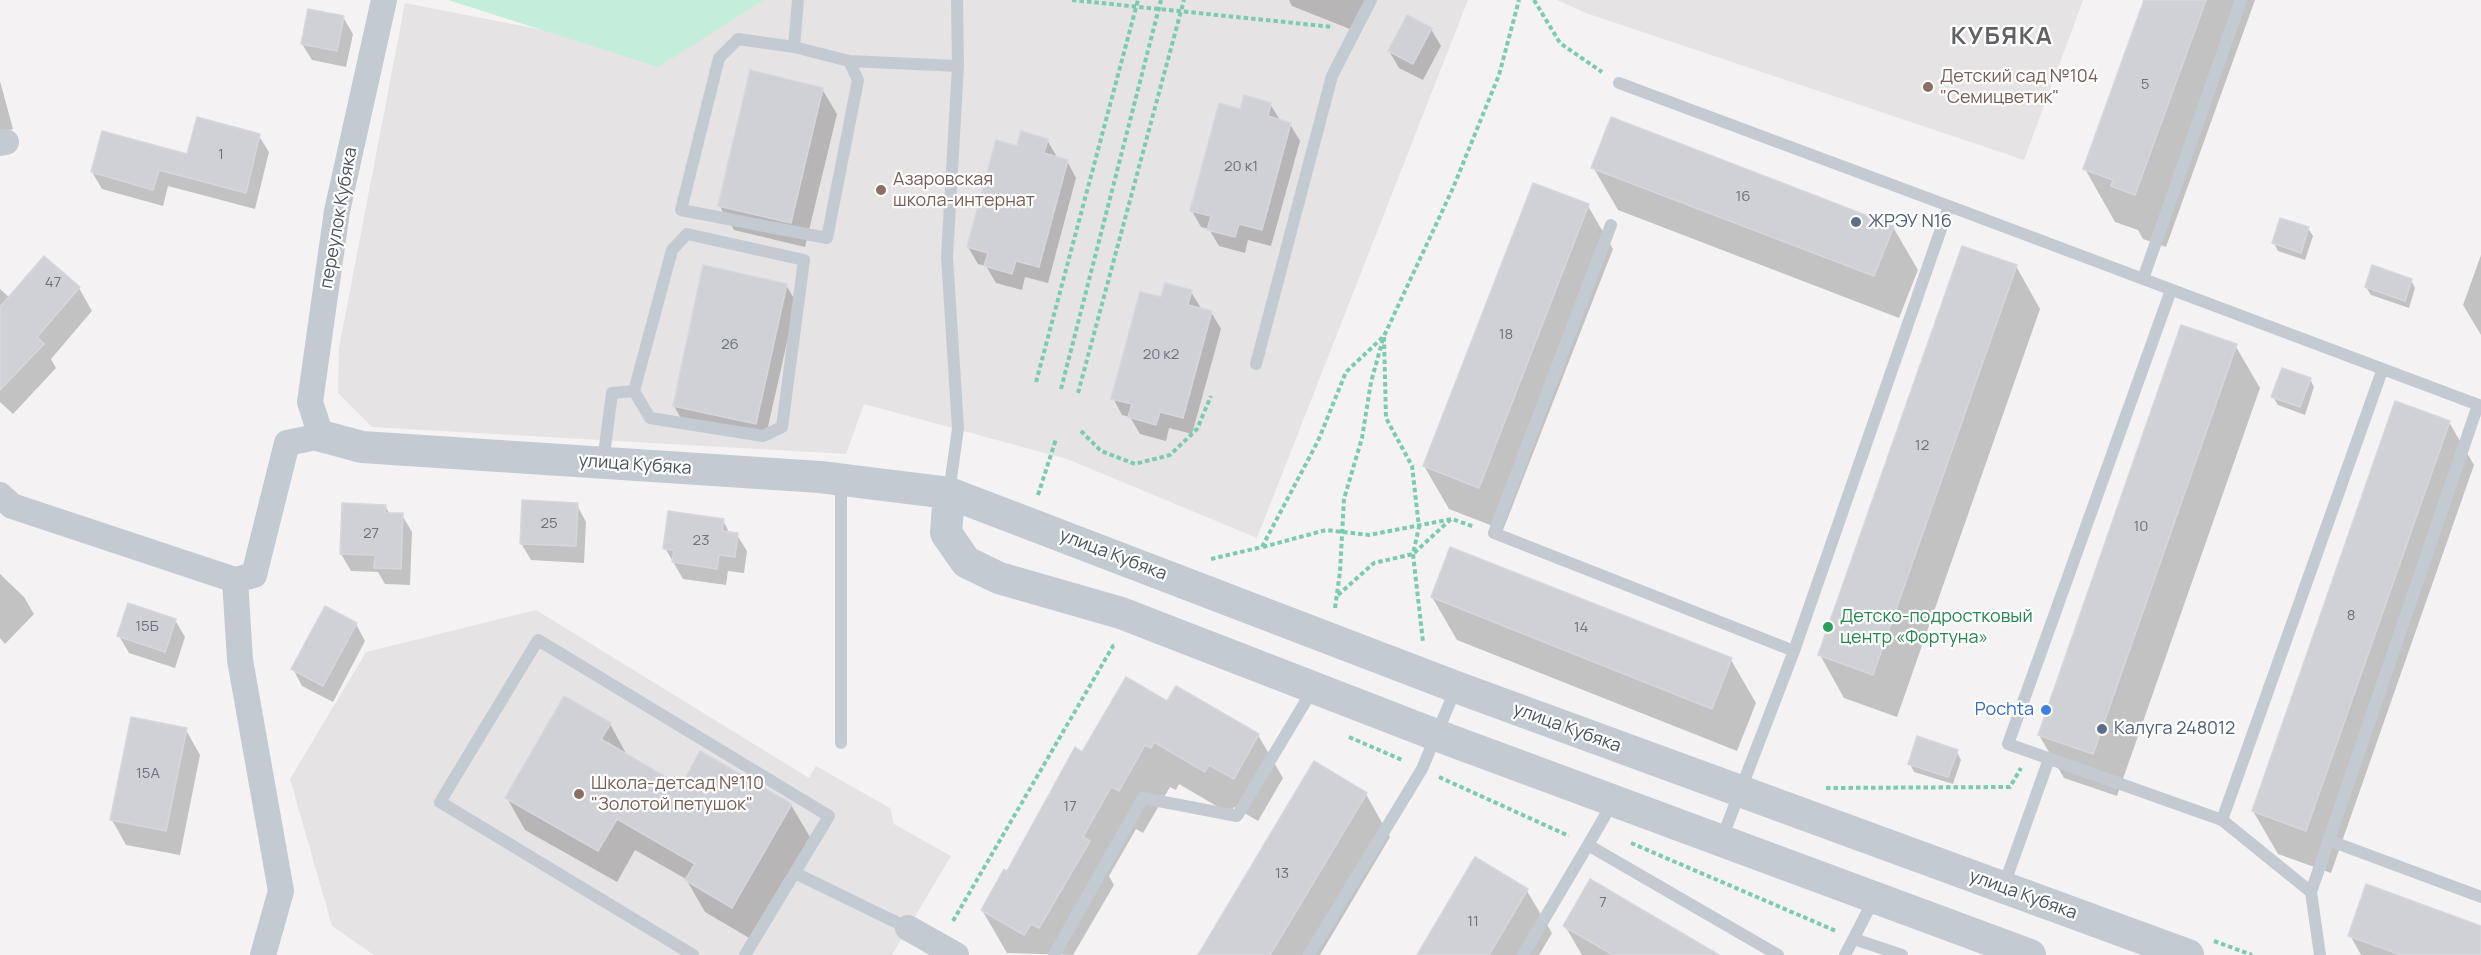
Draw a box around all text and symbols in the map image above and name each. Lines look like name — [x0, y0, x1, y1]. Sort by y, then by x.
district label: КУБЯКА — [1951, 23, 2053, 51]
place label: Детский сад №104 "Семицветик" — [1940, 66, 2098, 109]
house number: 5 — [2141, 76, 2149, 94]
marker: Детский сад №104 "Семицветик" — [1921, 80, 1935, 94]
house number: 1 — [218, 146, 224, 164]
street label: переулок Кубяка — [316, 146, 362, 290]
house number: 20 к1 — [1224, 158, 1258, 176]
place label: Азаровская школа-интернат — [893, 169, 1035, 212]
marker: Азаровская школа-интернат — [874, 183, 888, 197]
house number: 16 — [1735, 188, 1751, 206]
place label: ЖРЭУ N16 — [1868, 211, 1952, 233]
marker: ЖРЭУ N16 — [1849, 215, 1863, 229]
house number: 47 — [45, 274, 61, 292]
house number: 18 — [1499, 326, 1513, 344]
house number: 26 — [721, 336, 739, 354]
house number: 20 к2 — [1143, 346, 1179, 364]
house number: 12 — [1915, 437, 1929, 455]
street label: улица Кубяка — [578, 450, 692, 480]
house number: 25 — [540, 515, 558, 533]
house number: 10 — [2134, 518, 2148, 536]
house number: 27 — [363, 525, 379, 543]
street label: улица Кубяка — [1056, 525, 1170, 585]
house number: 23 — [693, 532, 709, 550]
place label: Детско-подростковый центр «Фортуна» — [1840, 606, 2033, 648]
house number: 8 — [2347, 607, 2355, 625]
house number: 15Б — [135, 618, 159, 636]
house number: 14 — [1574, 619, 1588, 637]
marker: Детско-подростковый центр «Фортуна» — [1821, 620, 1835, 634]
street label: улица Кубяка — [1510, 698, 1624, 758]
place label: Pochta — [1975, 699, 2034, 721]
marker: Pochta — [2039, 703, 2053, 717]
place label: Калуга 248012 — [2114, 718, 2235, 740]
marker: Калуга 248012 — [2095, 722, 2109, 736]
house number: 15А — [136, 765, 160, 783]
place label: Школа-детсад №110 "Золотой петушок" — [591, 773, 764, 816]
marker: Школа-детсад №110 "Золотой петушок" — [572, 787, 586, 801]
house number: 17 — [1063, 798, 1077, 816]
house number: 13 — [1275, 865, 1289, 883]
street label: улица Кубяка — [1966, 865, 2080, 925]
house number: 7 — [1599, 894, 1607, 912]
house number: 11 — [1467, 913, 1479, 931]

